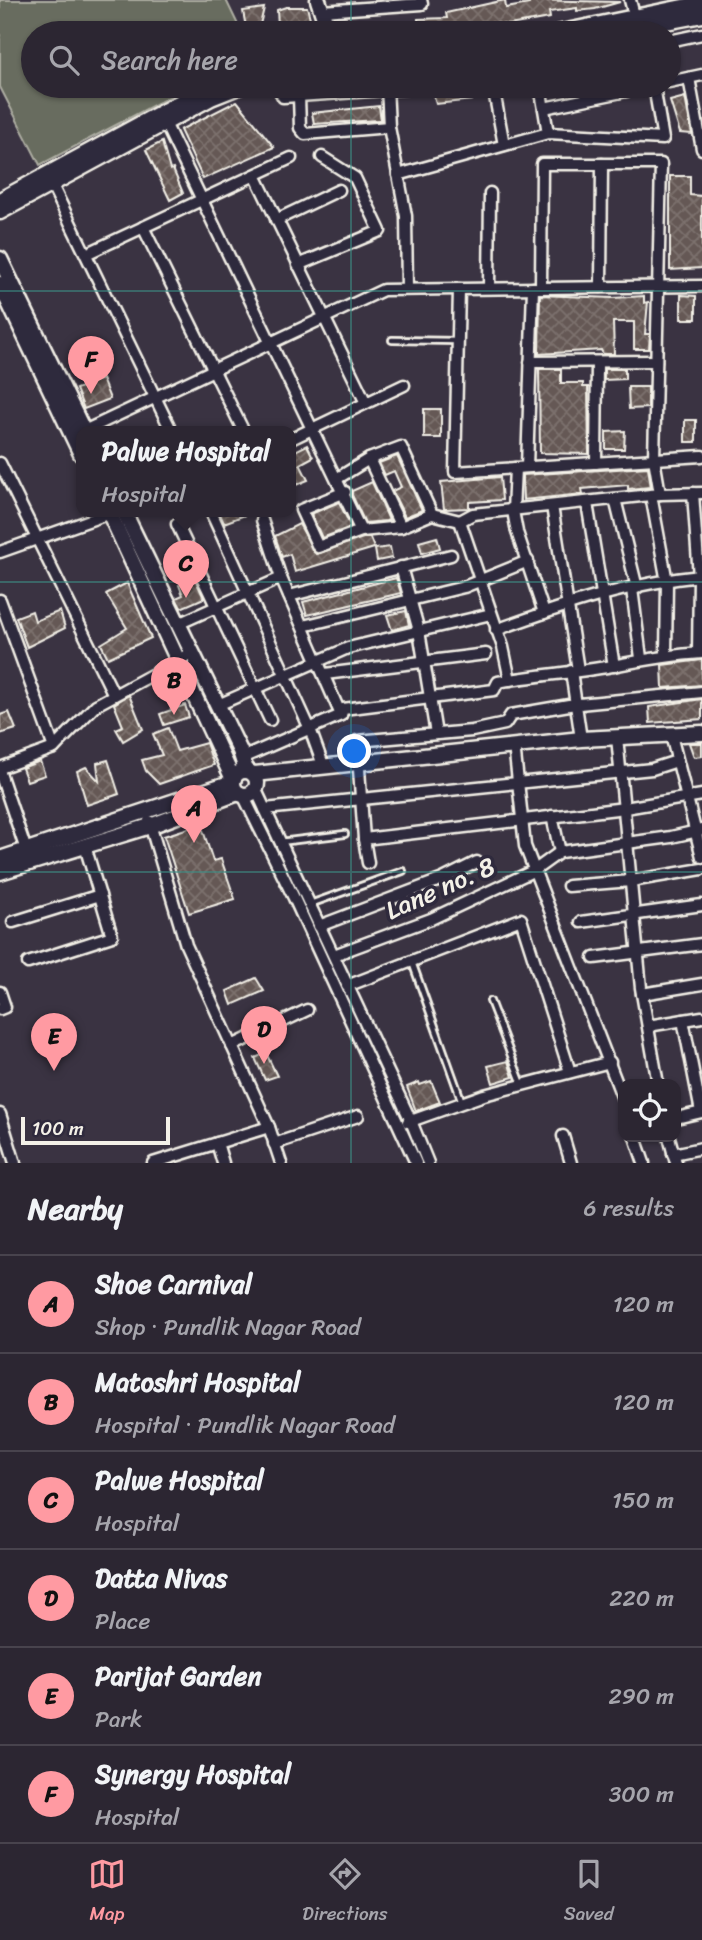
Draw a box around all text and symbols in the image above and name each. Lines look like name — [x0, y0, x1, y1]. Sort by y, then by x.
search box — [21, 21, 681, 98]
text: Search here — [101, 37, 238, 83]
icon: search — [45, 41, 83, 79]
pin: F — [68, 336, 114, 394]
popup — [76, 426, 296, 517]
text: Palwe Hospital — [101, 428, 271, 474]
text: Hospital — [101, 474, 186, 515]
pin: C — [163, 540, 209, 598]
pin: B — [151, 657, 197, 715]
your location — [337, 734, 371, 768]
pin: A — [171, 785, 217, 843]
street label: Lane no. 8 — [377, 843, 503, 933]
pin: D — [241, 1006, 287, 1064]
pin: E — [31, 1013, 77, 1071]
map controls — [618, 1079, 681, 1142]
button: locate — [618, 1079, 681, 1142]
text: 100 m — [32, 1112, 84, 1145]
scale bar — [21, 1114, 170, 1146]
text: Nearby — [28, 1182, 123, 1236]
text: 6 results — [584, 1188, 674, 1229]
text: Shoe Carnival — [95, 1261, 252, 1307]
text: A — [43, 1284, 59, 1325]
text: 120 m — [613, 1284, 674, 1325]
text: Shop · Pundlik Nagar Road — [95, 1307, 361, 1348]
text: Matoshri Hospital — [95, 1359, 300, 1405]
text: B — [44, 1382, 58, 1423]
text: 120 m — [613, 1382, 674, 1423]
text: Hospital · Pundlik Nagar Road — [95, 1405, 395, 1446]
text: Palwe Hospital — [95, 1457, 264, 1503]
text: C — [44, 1480, 58, 1521]
text: 150 m — [612, 1480, 674, 1521]
text: Hospital — [95, 1503, 179, 1544]
text: Datta Nivas — [95, 1555, 227, 1601]
text: D — [44, 1578, 58, 1619]
text: 220 m — [609, 1578, 674, 1619]
text: Place — [95, 1601, 150, 1642]
text: Parijat Garden — [95, 1653, 262, 1699]
text: E — [45, 1676, 57, 1717]
text: 290 m — [608, 1676, 674, 1717]
text: Park — [95, 1699, 142, 1740]
text: Synergy Hospital — [95, 1751, 291, 1797]
text: F — [45, 1774, 57, 1815]
text: 300 m — [609, 1774, 674, 1815]
text: Hospital — [95, 1797, 179, 1838]
tab: Map — [88, 1855, 126, 1930]
tab: Directions — [302, 1855, 388, 1930]
tab: Saved — [564, 1855, 614, 1930]

